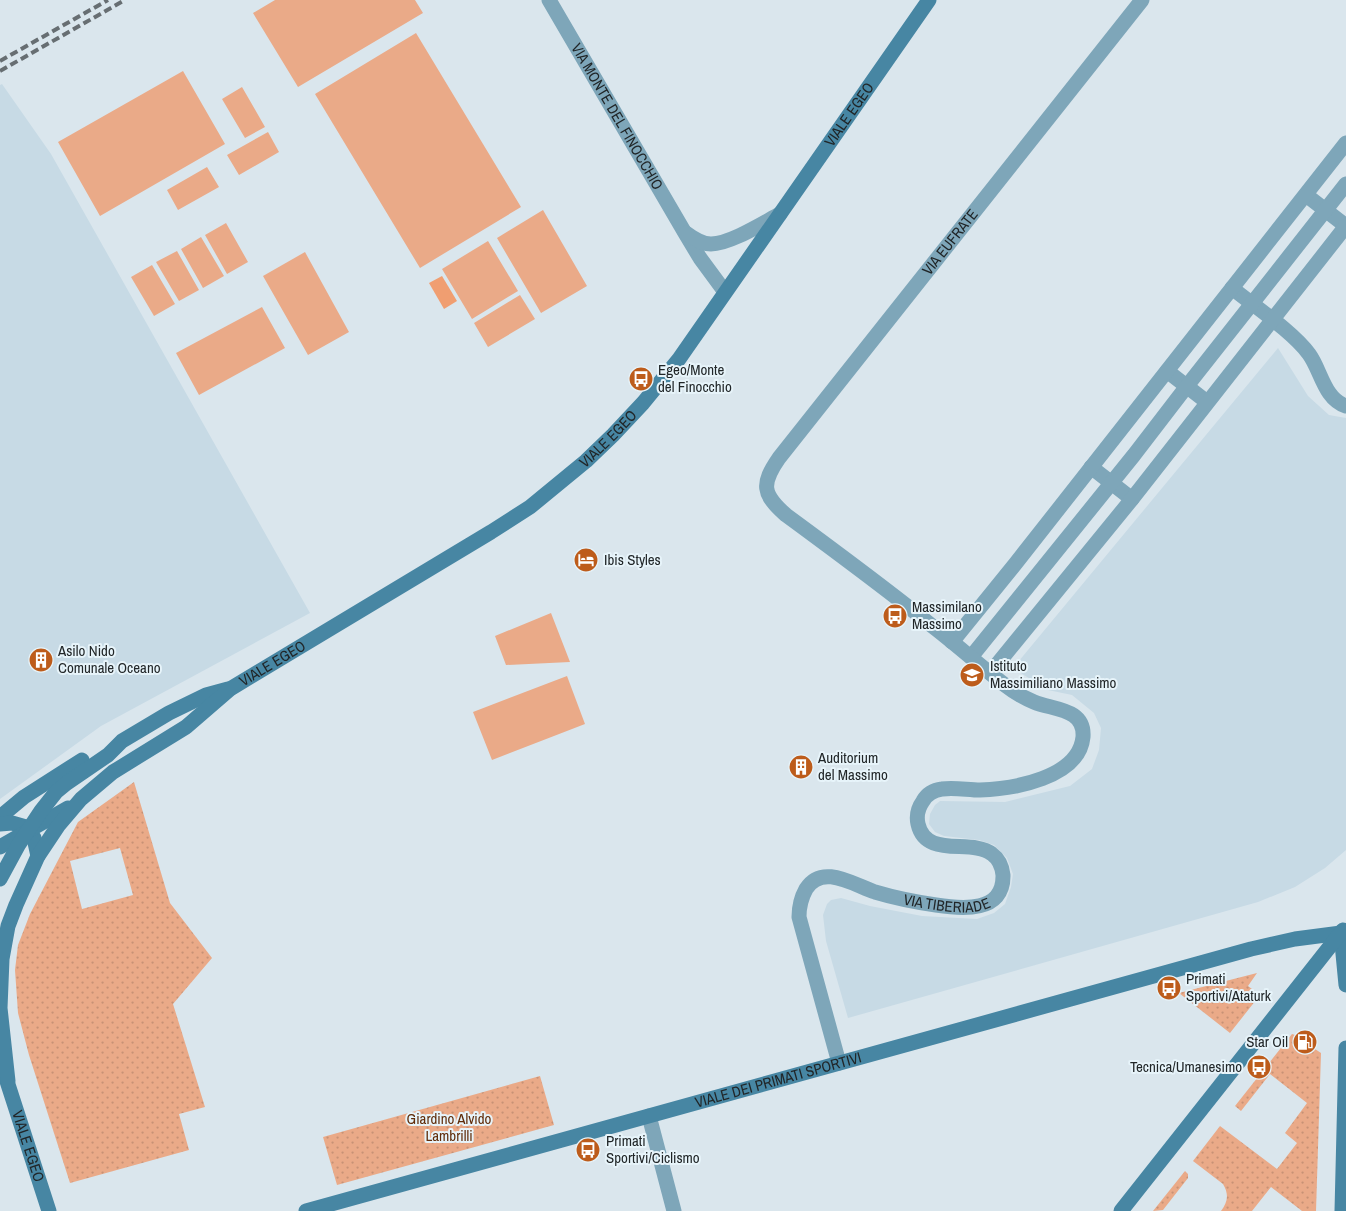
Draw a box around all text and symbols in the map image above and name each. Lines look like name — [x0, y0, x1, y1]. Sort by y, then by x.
street label: VIA MONTE DEL FINOCCHIO — [566, 39, 669, 194]
street label: VIALE EGEO — [819, 78, 879, 151]
street label: VIA EUFRATE — [917, 204, 982, 279]
place label: Egeo/Monte del Finocchio — [658, 359, 732, 397]
bus stop icon: Egeo/Monte del Finocchio — [628, 366, 654, 392]
street label: VIALE EGEO — [575, 405, 641, 472]
hotel icon: Ibis Styles — [573, 547, 599, 573]
place label: Ibis Styles — [604, 549, 661, 570]
place label: Massimilano Massimo — [912, 596, 982, 634]
bus stop icon: Massimilano Massimo — [882, 603, 908, 629]
street label: VIALE EGEO — [235, 635, 309, 691]
place label: Asilo Nido Comunale Oceano — [57, 640, 161, 678]
building icon: Asilo Nido Comunale Oceano — [28, 647, 54, 673]
place label: Istituto Massimiliano Massimo — [990, 655, 1117, 693]
school or university icon: Istituto Massimiliano Massimo — [959, 662, 985, 688]
place label: Auditorium del Massimo — [817, 747, 888, 785]
building icon: Auditorium del Massimo — [788, 754, 814, 780]
street label: VIA TIBERIADE — [902, 889, 994, 918]
place label: Primati Sportivi/Ataturk — [1186, 968, 1272, 1006]
bus stop icon: Primati Sportivi/Ataturk — [1156, 975, 1182, 1001]
fuel station icon: Star Oil — [1292, 1029, 1318, 1055]
place label: Star Oil — [1246, 1031, 1288, 1052]
street label: VIALE DEI PRIMATI SPORTIVI — [692, 1047, 864, 1113]
bus stop icon: Tecnica/Umanesimo — [1246, 1054, 1272, 1080]
place label: Tecnica/Umanesimo — [1130, 1056, 1242, 1077]
street label: VIALE EGEO — [7, 1108, 50, 1184]
park label: Giardino Alvido Lambrilli — [407, 1108, 492, 1146]
place label: Primati Sportivi/Ciclismo — [606, 1130, 700, 1168]
bus stop icon: Primati Sportivi/Ciclismo — [575, 1137, 601, 1163]

